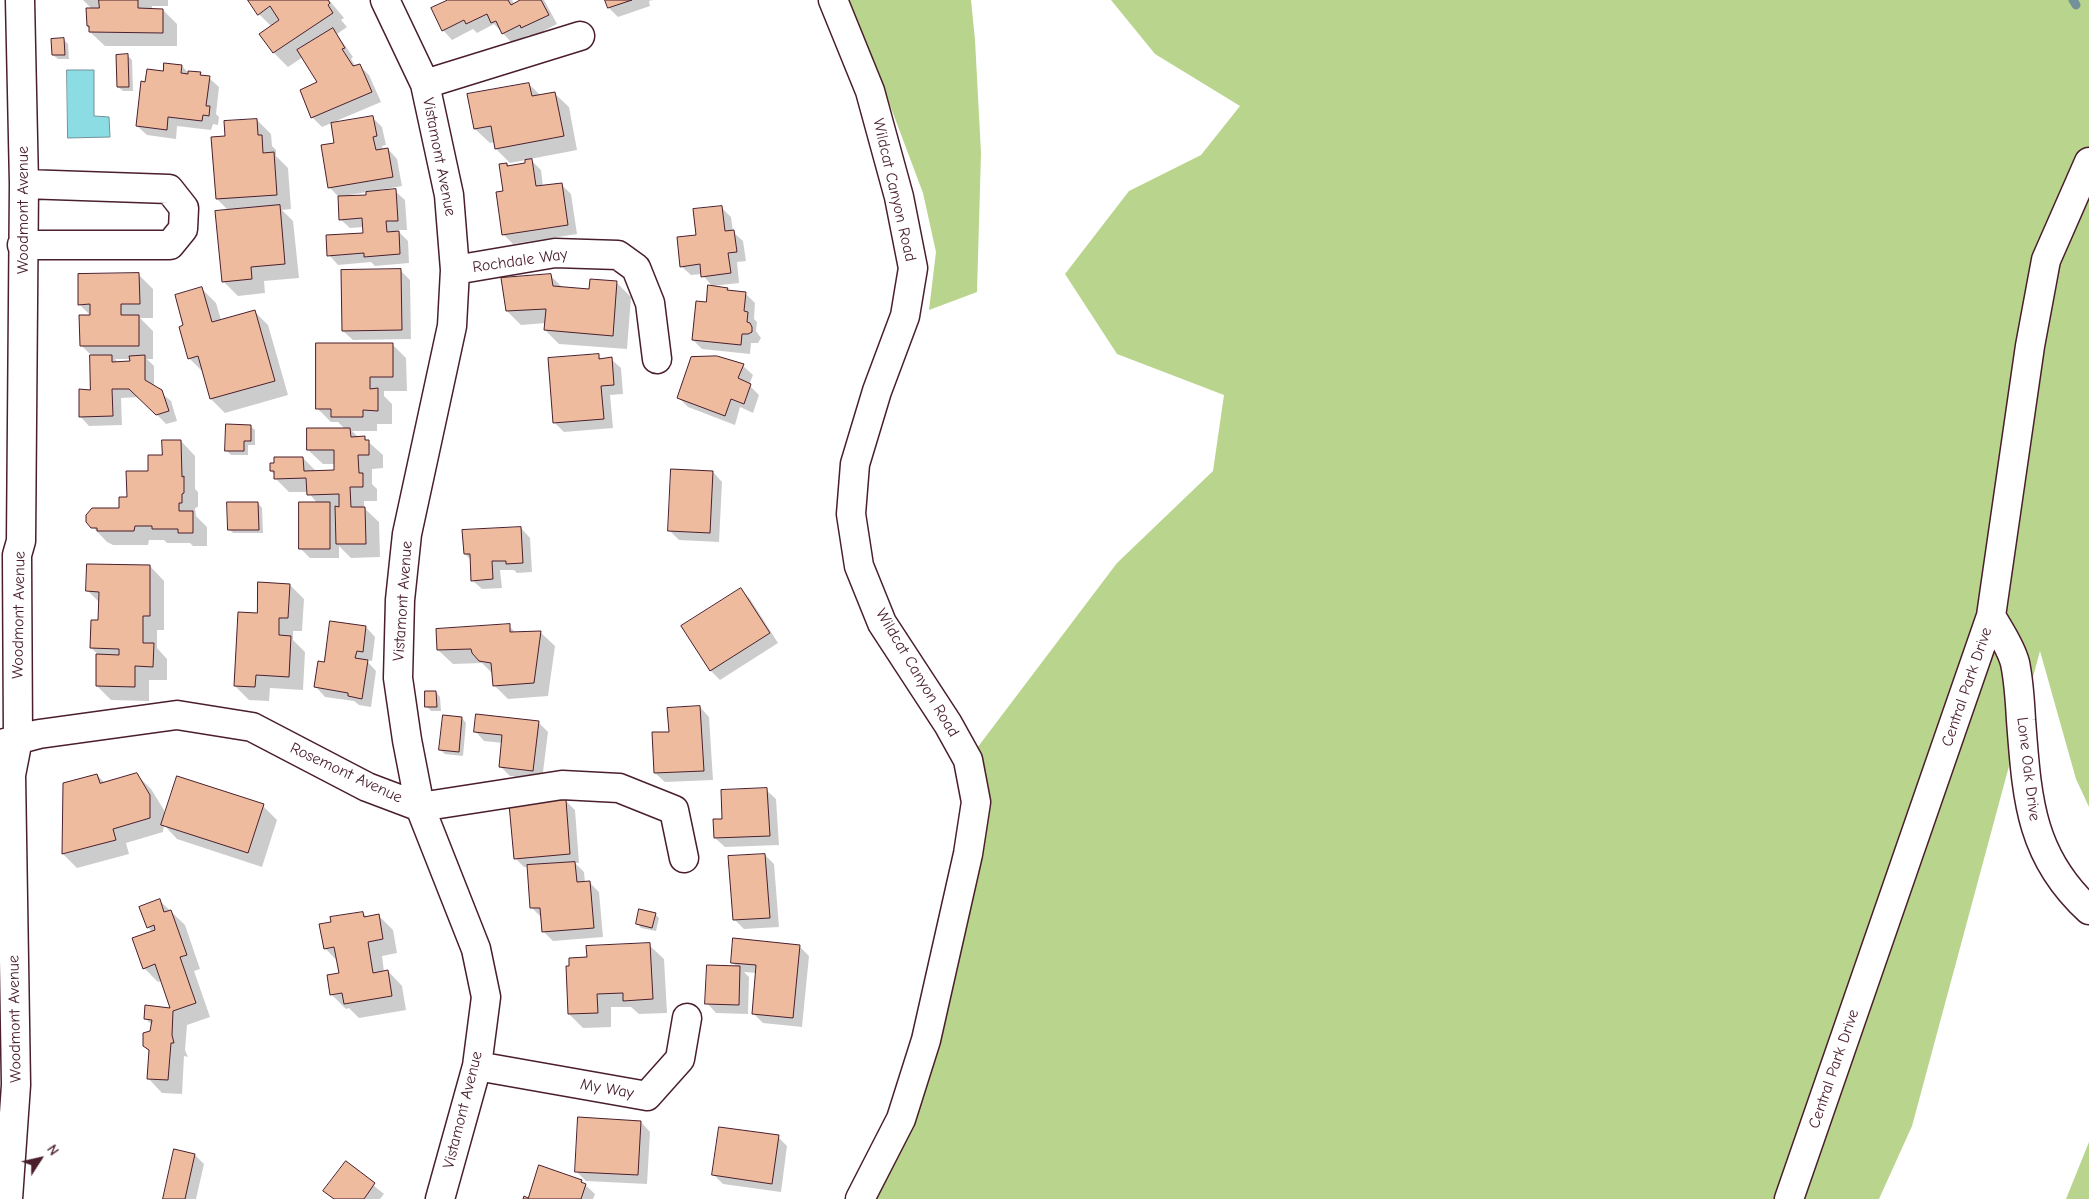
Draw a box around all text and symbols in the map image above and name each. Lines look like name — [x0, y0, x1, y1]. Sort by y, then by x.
street label: Vistamont Avenue — [418, 96, 460, 218]
street label: Wildcat Canyon Road — [868, 117, 920, 263]
street label: Woodmont Avenue — [13, 146, 33, 274]
street label: Rochdale Way — [471, 245, 569, 277]
street label: Vistamont Avenue — [389, 540, 417, 662]
street label: Woodmont Avenue — [8, 551, 30, 679]
street label: Wildcat Canyon Road — [871, 605, 963, 741]
street label: Central Park Drive — [1938, 625, 1996, 749]
street label: Lone Oak Drive — [2012, 716, 2044, 822]
street label: Rosemont Avenue — [287, 739, 405, 807]
street label: Woodmont Avenue — [4, 955, 26, 1083]
street label: Central Park Drive — [1805, 1007, 1863, 1131]
street label: Vistamont Avenue — [439, 1049, 487, 1171]
street label: My Way — [579, 1075, 635, 1103]
north arrow — [15, 1134, 65, 1184]
text: N — [43, 1141, 62, 1159]

